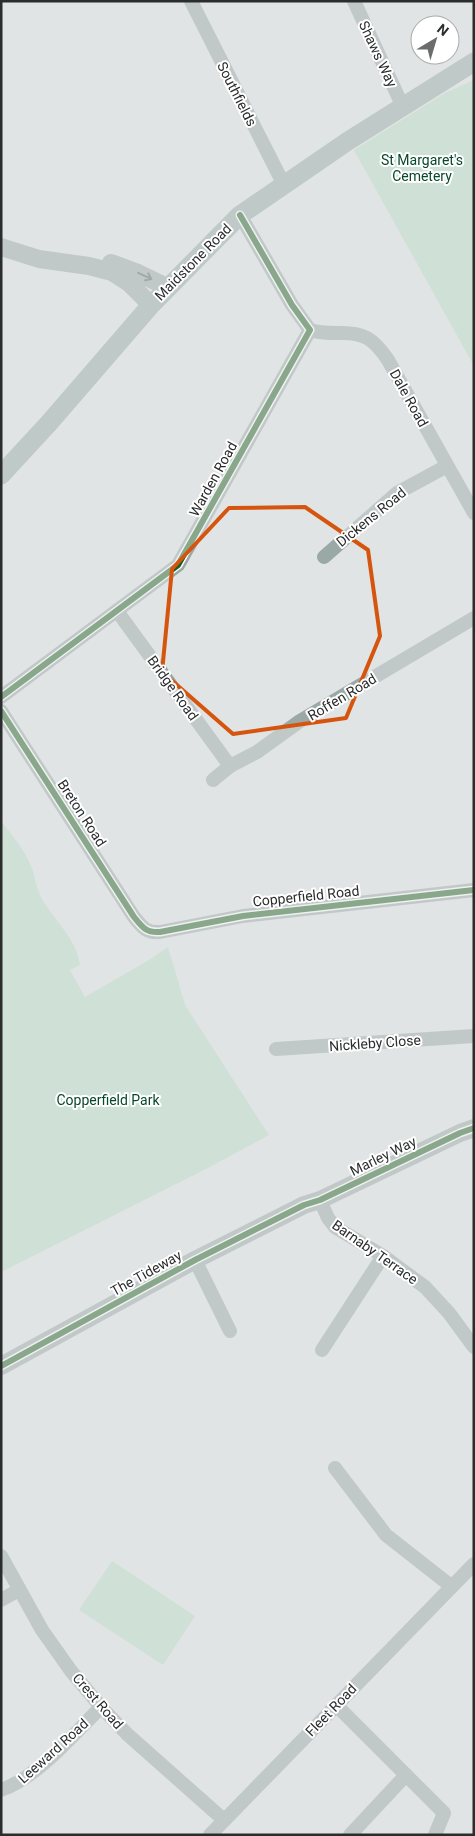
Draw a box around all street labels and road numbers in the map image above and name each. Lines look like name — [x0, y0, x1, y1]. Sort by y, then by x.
street label: Shaws Way — [356, 18, 400, 90]
street label: Southfields — [214, 59, 260, 129]
street label: Maidstone Road — [151, 220, 235, 304]
street label: Dale Road — [387, 366, 431, 430]
street label: Warden Road — [186, 439, 240, 519]
street label: Dickens Road — [333, 484, 409, 550]
street label: Bridge Road — [144, 653, 202, 723]
street label: Roffen Road — [305, 670, 379, 724]
street label: Breton Road — [54, 777, 110, 849]
street label: Copperfield Road — [252, 882, 360, 910]
street label: Nickleby Close — [329, 1032, 421, 1054]
street label: Marley Way — [347, 1133, 419, 1179]
street label: Barnaby Terrace — [329, 1217, 421, 1287]
street label: The Tideway — [108, 1247, 185, 1299]
street label: Crest Road — [69, 1670, 127, 1732]
street label: Fleet Road — [302, 1681, 360, 1739]
street label: Leeward Road — [15, 1715, 91, 1787]

